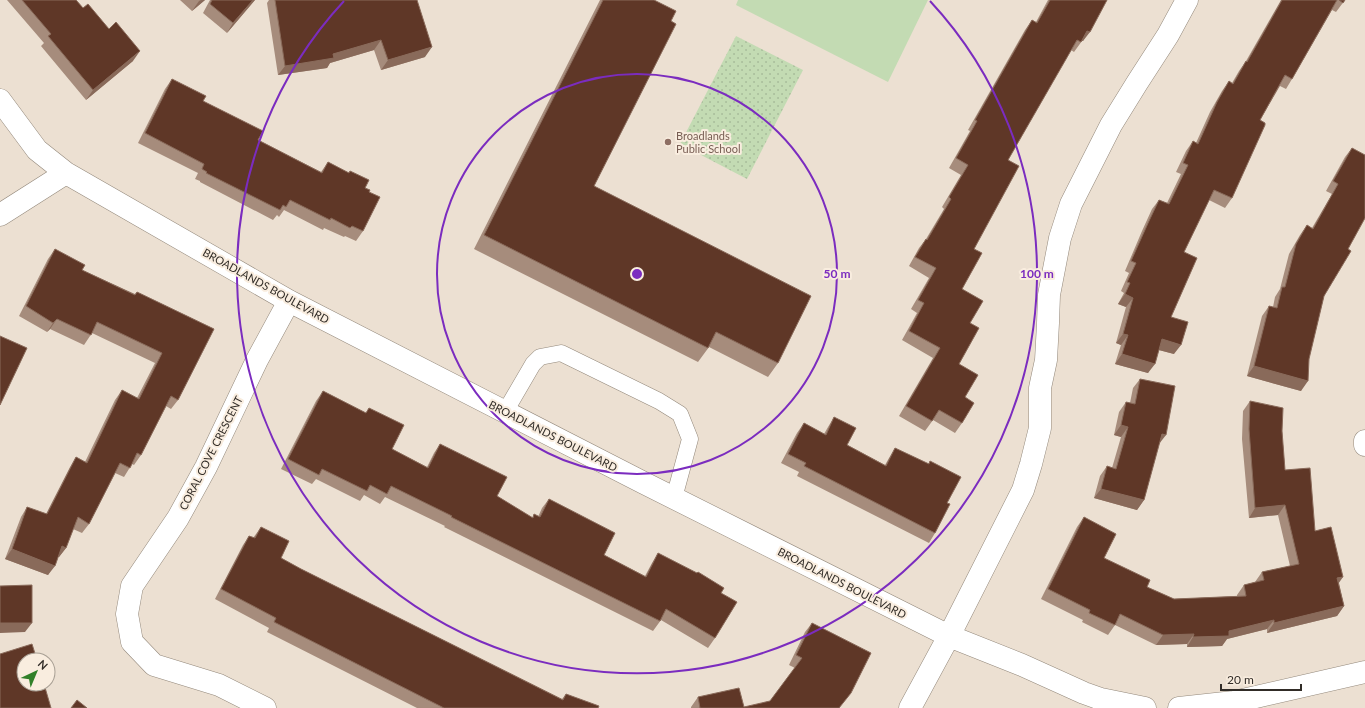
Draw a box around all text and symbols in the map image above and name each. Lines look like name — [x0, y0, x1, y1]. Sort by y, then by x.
place label: Broadlands Public School — [676, 129, 741, 155]
marker: Broadlands Public School — [663, 137, 673, 147]
street label: BROADLANDS BOULEVARD — [201, 245, 332, 326]
text: 50 m — [824, 266, 850, 281]
text: 100 m — [1020, 266, 1054, 281]
centre of rings — [630, 267, 644, 281]
street label: CORAL COVE CRESCENT — [176, 393, 245, 512]
street label: BROADLANDS BOULEVARD — [487, 397, 620, 474]
street label: BROADLANDS BOULEVARD — [776, 544, 909, 621]
north arrow — [16, 652, 56, 692]
text: N — [36, 657, 51, 672]
scale bar — [1221, 666, 1301, 692]
text: 20 m — [1227, 672, 1254, 687]

